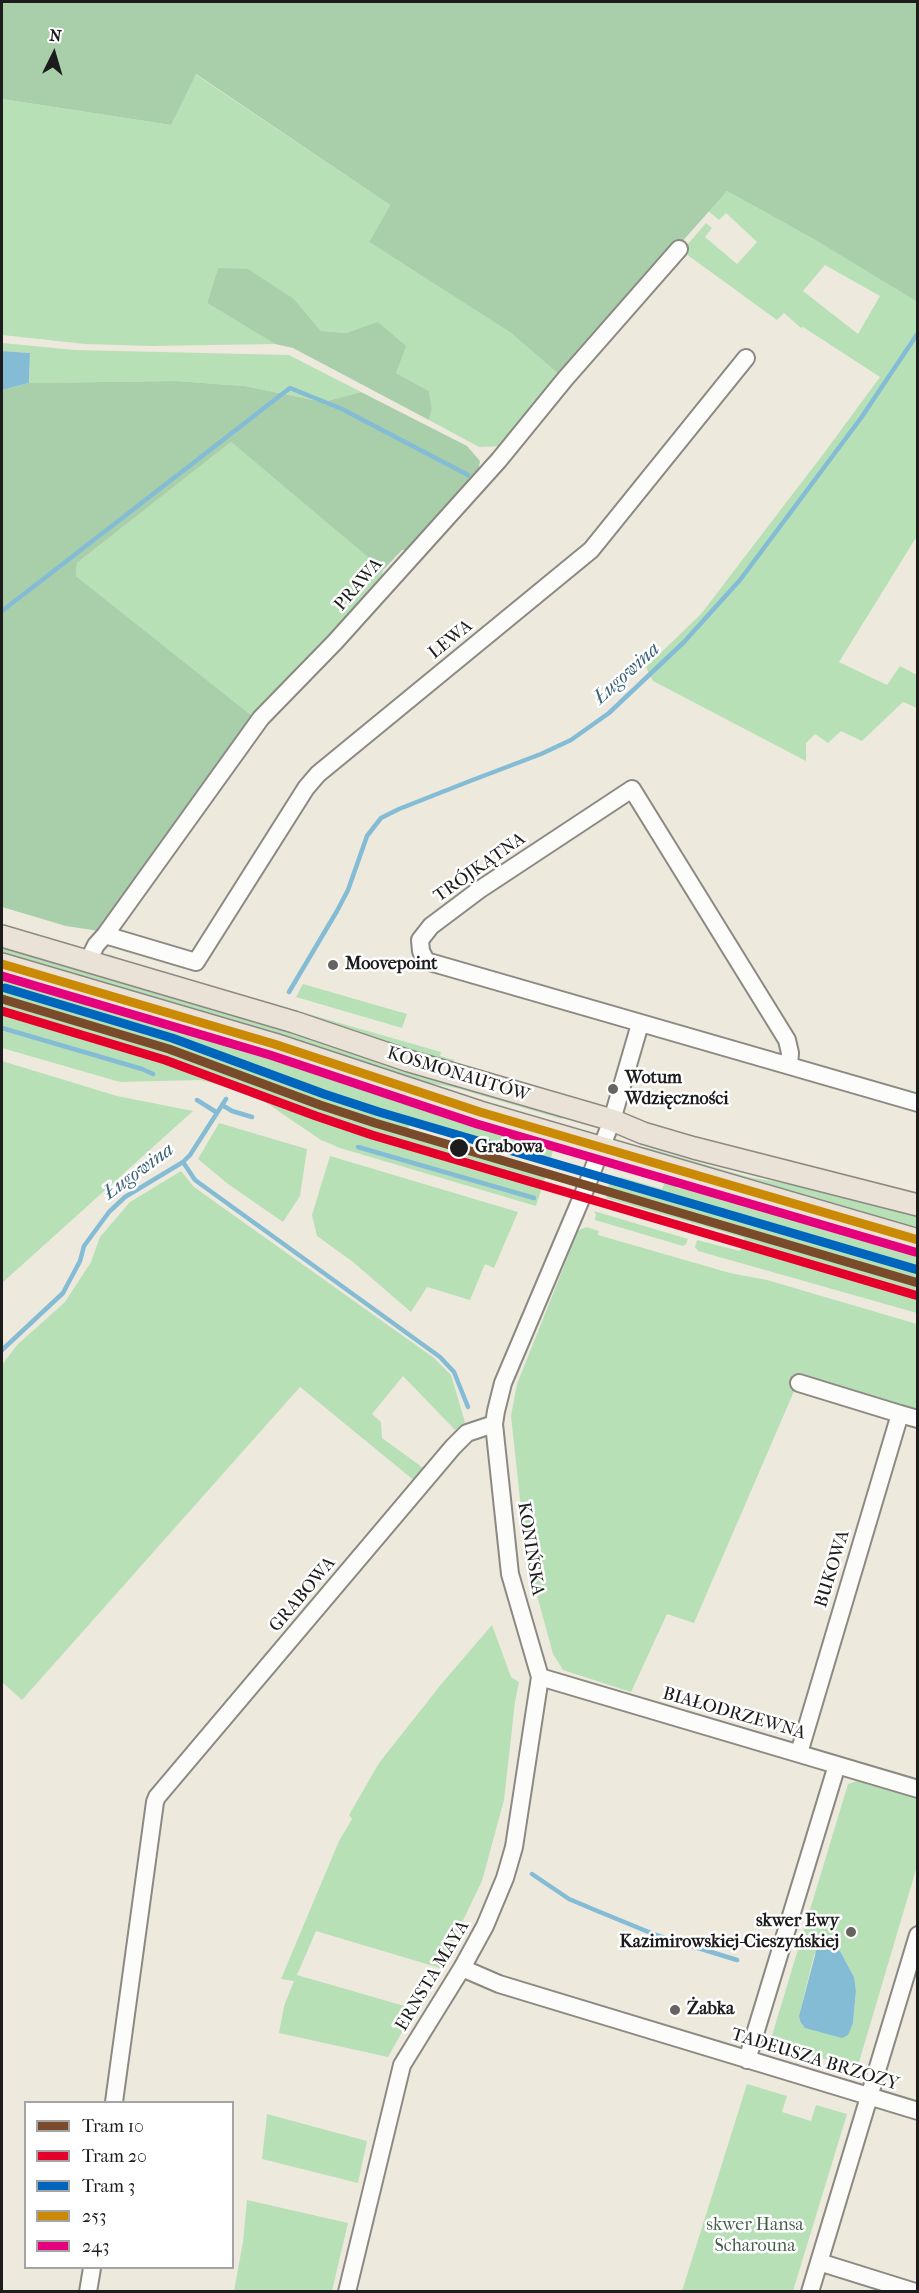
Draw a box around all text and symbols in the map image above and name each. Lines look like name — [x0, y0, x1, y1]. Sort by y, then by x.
north arrow — [24, 24, 84, 84]
text: N — [49, 26, 62, 46]
street label: PRAWA — [330, 554, 388, 616]
street label: LEWA — [425, 616, 477, 664]
water label: Ługowina — [589, 638, 665, 710]
street label: TRÓJKĄTNA — [430, 828, 530, 908]
place label: Moovepoint — [345, 954, 438, 976]
marker: Moovepoint — [326, 958, 340, 972]
street label: KOSMONAUTÓW — [384, 1043, 532, 1107]
place label: Wotum Wdzięczności — [625, 1068, 729, 1110]
marker: Wotum Wdzięczności — [606, 1082, 620, 1096]
marker: Grabowa — [448, 1137, 470, 1159]
place label: Grabowa — [475, 1137, 543, 1159]
water label: Ługowina — [99, 1138, 179, 1206]
street label: KONIŃSKA — [512, 1501, 548, 1597]
street label: BUKOWA — [811, 1528, 855, 1610]
street label: GRABOWA — [265, 1553, 341, 1637]
street label: BIAŁODRZEWNA — [660, 1683, 808, 1745]
place label: skwer Ewy Kazimirowskiej-Cieszyńskiej — [620, 1911, 839, 1954]
street label: ERNSTA MAYA — [392, 1917, 474, 2035]
marker: skwer Ewy Kazimirowskiej-Cieszyńskiej — [844, 1925, 858, 1939]
place label: Żabka — [687, 1999, 734, 2021]
marker: Żabka — [668, 2003, 682, 2017]
street label: TADEUSZA BRZOZY — [728, 2024, 902, 2096]
legend — [24, 2101, 234, 2269]
text: Tram 10 — [82, 2116, 144, 2137]
text: Tram 20 — [82, 2146, 147, 2167]
text: Tram 3 — [82, 2176, 135, 2197]
text: 253 — [82, 2206, 106, 2227]
park label: skwer Hansa Scharouna — [706, 2215, 804, 2258]
text: 243 — [82, 2236, 109, 2257]

